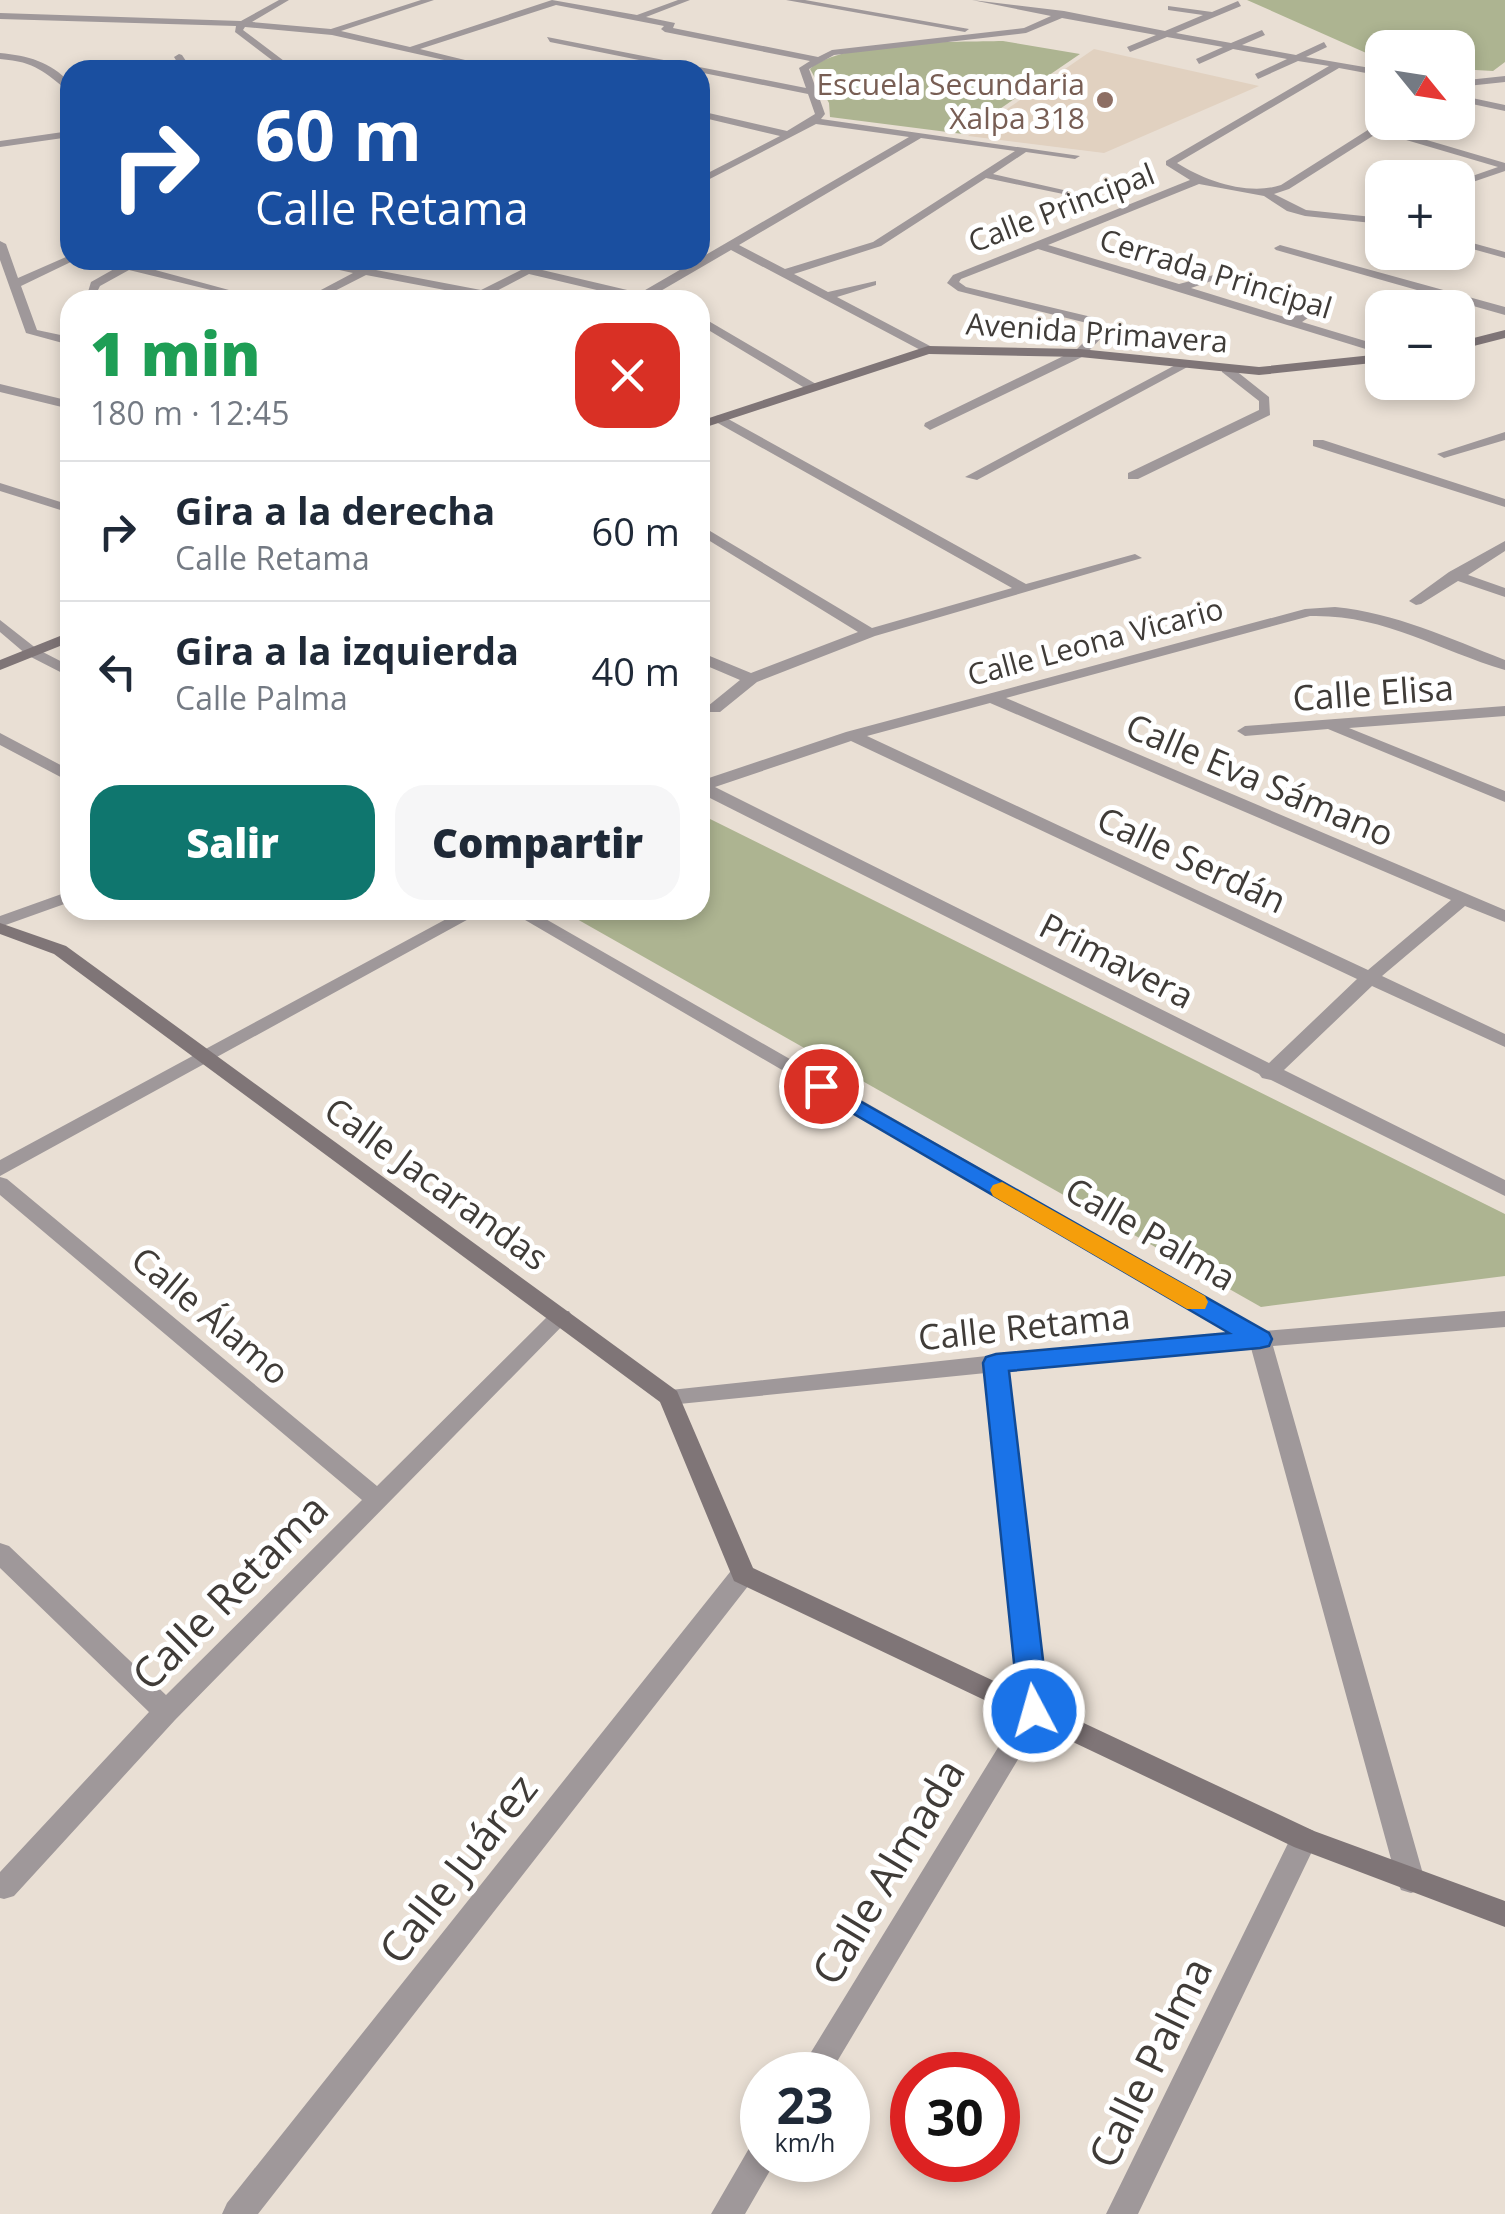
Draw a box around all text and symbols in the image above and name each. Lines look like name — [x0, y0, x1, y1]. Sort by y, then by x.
north arrow — [1365, 30, 1475, 140]
map controls — [1365, 30, 1475, 400]
place label: Escuela Secundaria Xalpa 318 — [816, 63, 1085, 138]
text: 60 m — [255, 86, 422, 182]
marker: Escuela Secundaria Xalpa 318 — [1094, 89, 1116, 111]
icon: right — [90, 100, 220, 230]
street label: Calle Principal — [962, 153, 1160, 261]
button: + — [1365, 160, 1475, 270]
text: Calle Retama — [255, 177, 529, 238]
street label: Cerrada Principal — [1095, 218, 1337, 328]
button: − — [1365, 290, 1475, 400]
street label: Avenida Primavera — [965, 302, 1229, 362]
text: 1 min — [90, 312, 260, 394]
button: close — [575, 323, 680, 428]
text: 180 m · 12:45 — [90, 391, 289, 434]
text: Gira a la derecha — [175, 484, 495, 536]
icon: right — [90, 504, 145, 559]
text: 60 m — [591, 505, 680, 557]
text: Calle Retama — [175, 536, 370, 579]
street label: Calle Leona Vicario — [963, 587, 1227, 695]
text: Gira a la izquierda — [175, 624, 519, 676]
icon: left — [90, 644, 145, 699]
text: 40 m — [591, 645, 680, 697]
street label: Calle Elisa — [1291, 663, 1455, 721]
text: Calle Palma — [175, 676, 348, 719]
street label: Calle Eva Sámano — [1119, 701, 1401, 857]
button: Salir — [90, 785, 375, 900]
button: Compartir — [395, 785, 680, 900]
street label: Calle Serdán — [1090, 795, 1294, 923]
street label: Primavera — [1032, 901, 1202, 1019]
pin — [779, 1044, 864, 1129]
icon: arrive — [794, 1059, 849, 1114]
street label: Calle Jacarandas — [316, 1086, 558, 1280]
street label: Calle Palma — [1057, 1165, 1245, 1301]
street label: Calle Álamo — [122, 1235, 300, 1395]
street label: Calle Retama — [916, 1291, 1132, 1361]
street label: Calle Retama — [119, 1481, 339, 1701]
position arrow — [982, 1659, 1086, 1763]
street label: Calle Almada — [797, 1747, 977, 1995]
street label: Calle Juárez — [365, 1761, 549, 1975]
street label: Calle Palma — [1074, 1948, 1224, 2176]
speed limit sign: 30 — [890, 2052, 1020, 2182]
text: 23 — [776, 2071, 834, 2139]
text: km/h — [775, 2125, 835, 2159]

